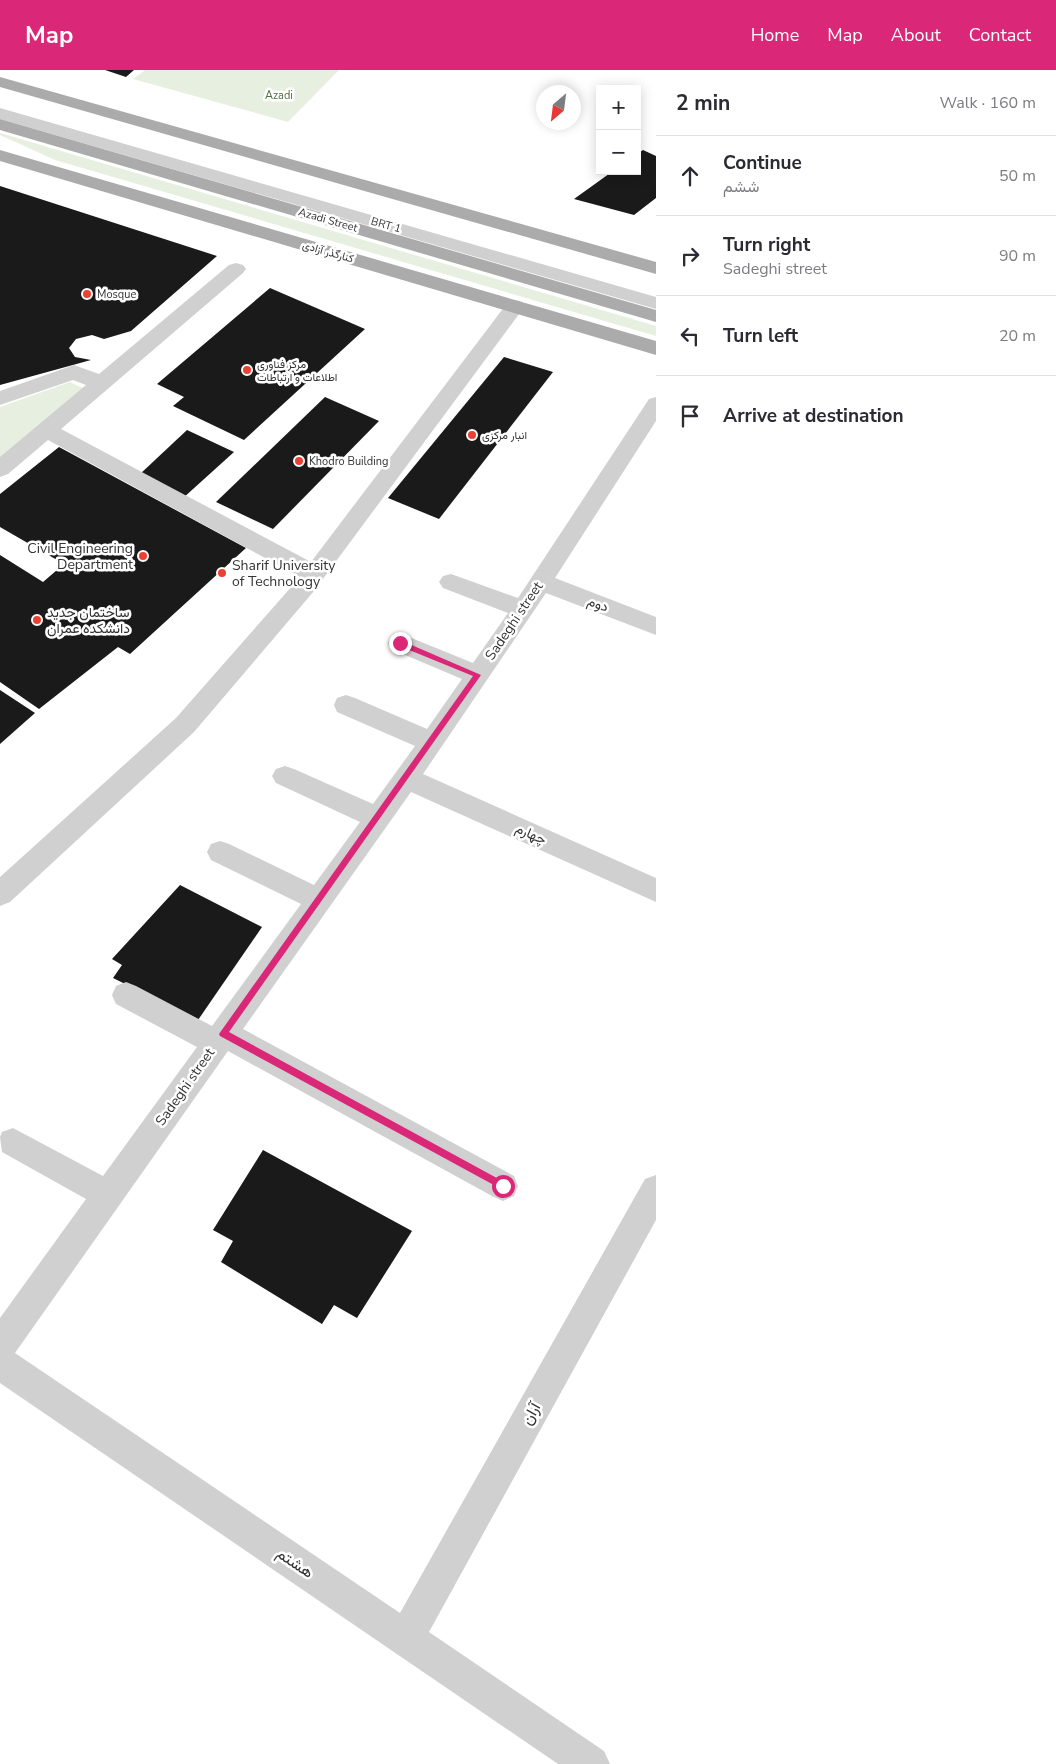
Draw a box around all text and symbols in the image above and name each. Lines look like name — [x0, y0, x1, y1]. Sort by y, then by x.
text: Map — [25, 19, 73, 51]
text: Home — [751, 23, 799, 47]
text: Map — [827, 23, 863, 47]
text: About — [891, 23, 941, 47]
text: Contact — [969, 23, 1031, 47]
north arrow — [536, 85, 581, 130]
map controls — [596, 85, 641, 175]
button: + — [596, 85, 641, 130]
park label: Azadi — [265, 88, 293, 103]
text: 2 min — [676, 89, 730, 117]
text: Walk · 160 m — [940, 92, 1036, 114]
button: − — [596, 130, 641, 175]
text: Continue — [723, 150, 802, 176]
icon: ahead — [676, 162, 704, 190]
text: 50 m — [999, 165, 1036, 187]
text: ششم — [723, 176, 759, 198]
street label: Azadi Street — [297, 204, 359, 236]
street label: BRT 1 — [369, 214, 403, 236]
text: Turn right — [723, 232, 810, 258]
street label: کنارگذر آزادی — [301, 238, 355, 267]
icon: right — [676, 242, 704, 270]
text: 90 m — [999, 245, 1036, 267]
text: Sadeghi street — [723, 258, 827, 280]
place label: Mosque — [97, 287, 136, 302]
marker: Mosque — [81, 288, 93, 300]
icon: left — [676, 322, 704, 350]
text: Turn left — [723, 323, 798, 349]
text: 20 m — [999, 325, 1036, 347]
place label: مرکز فناوری اطلاعات و ارتباطات — [257, 357, 337, 385]
marker: مرکز فناوری اطلاعات و ارتباطات — [241, 364, 253, 376]
icon: arrive — [676, 402, 704, 430]
text: Arrive at destination — [723, 403, 904, 429]
place label: انبار مرکزی — [482, 428, 527, 443]
marker: انبار مرکزی — [466, 429, 478, 441]
place label: Khodro Building — [309, 454, 388, 469]
marker: Khodro Building — [293, 455, 305, 467]
place label: Civil Engineering Department — [27, 539, 133, 574]
marker: Civil Engineering Department — [137, 550, 149, 562]
place label: Sharif University of Technology — [232, 556, 336, 591]
marker: Sharif University of Technology — [216, 567, 228, 579]
street label: Sadeghi street — [481, 578, 547, 664]
street label: دوم — [585, 591, 612, 617]
place label: ساختمان جدید دانشکده عمران — [47, 603, 130, 638]
marker: ساختمان جدید دانشکده عمران — [31, 614, 43, 626]
route end — [389, 632, 412, 655]
street label: چهارم — [512, 819, 550, 849]
street label: Sadeghi street — [151, 1044, 219, 1130]
route start — [492, 1175, 515, 1198]
street label: آران — [516, 1398, 547, 1429]
street label: هشتم — [272, 1543, 318, 1583]

